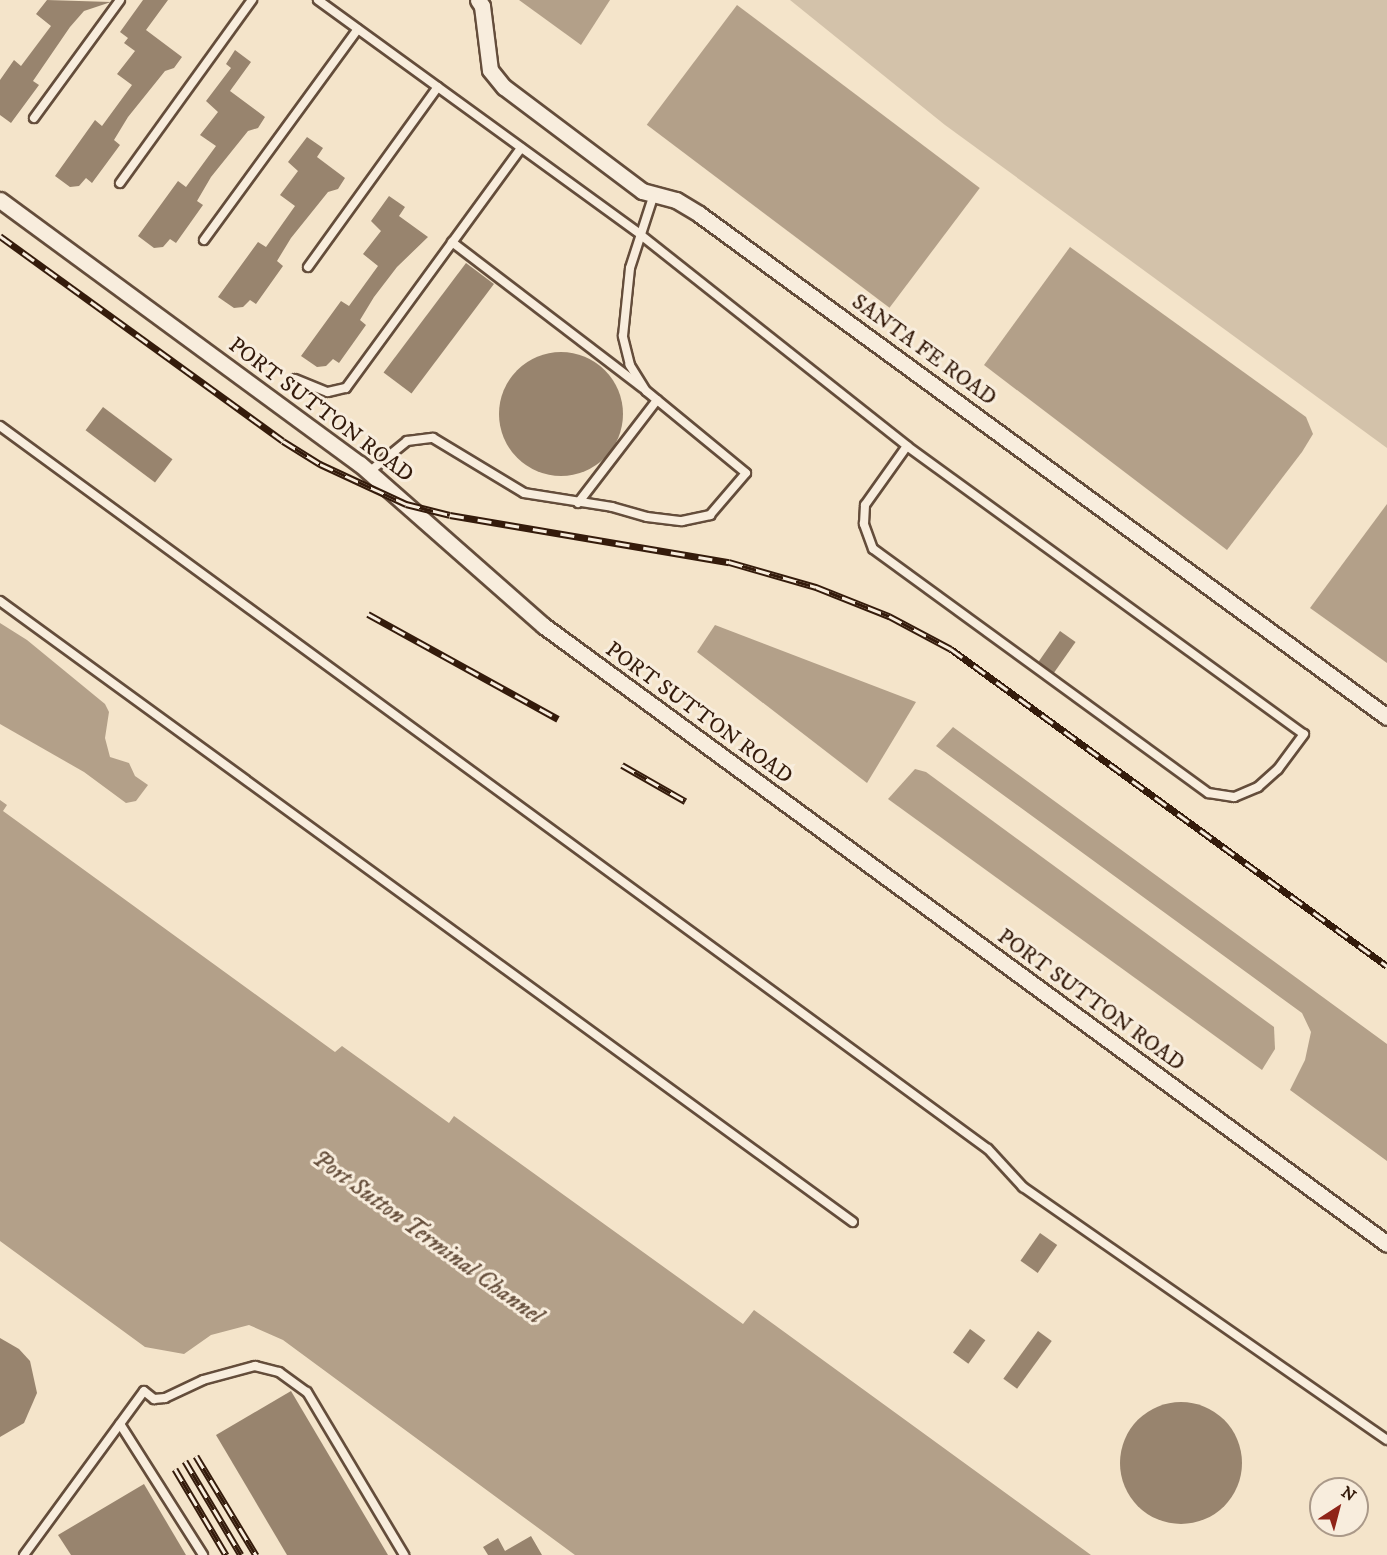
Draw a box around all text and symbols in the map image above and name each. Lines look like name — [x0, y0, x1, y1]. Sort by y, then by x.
street label: SANTA FE ROAD — [846, 289, 1002, 411]
street label: PORT SUTTON ROAD — [223, 332, 419, 488]
street label: PORT SUTTON ROAD — [600, 636, 798, 790]
street label: PORT SUTTON ROAD — [992, 923, 1190, 1077]
water label: Port Sutton Terminal Channel — [306, 1145, 548, 1331]
north arrow — [1309, 1477, 1369, 1537]
text: N — [1337, 1482, 1360, 1506]

